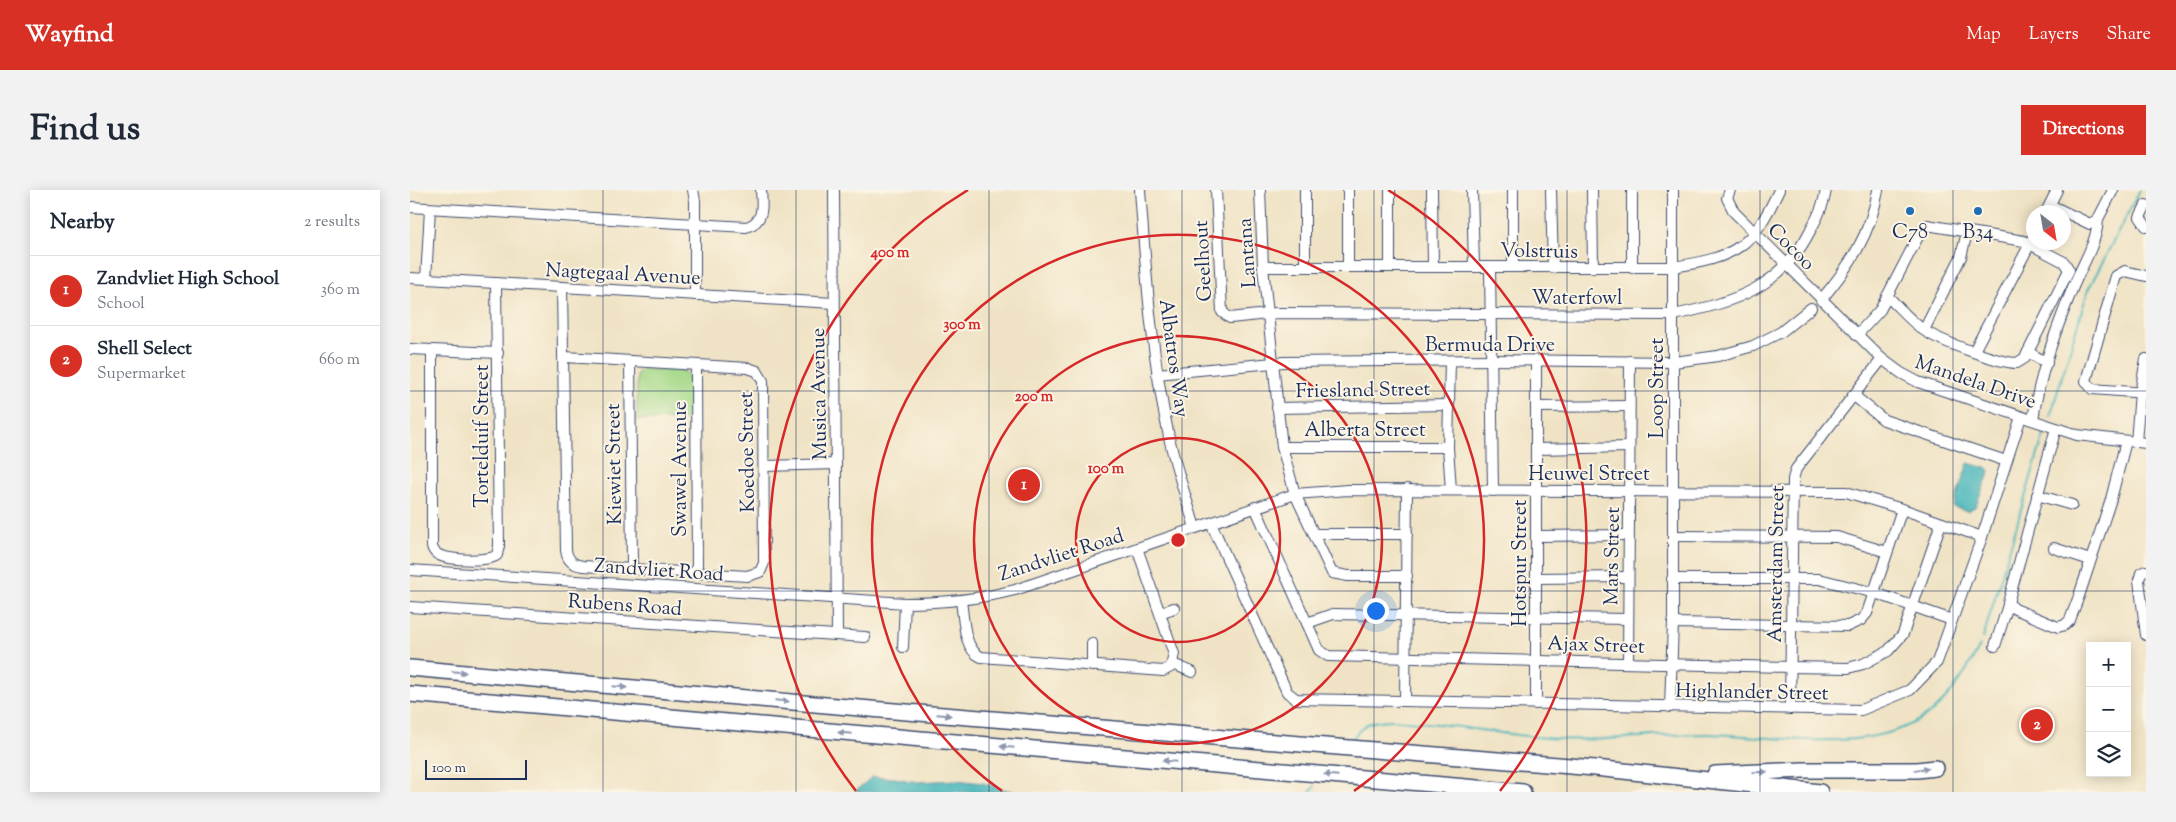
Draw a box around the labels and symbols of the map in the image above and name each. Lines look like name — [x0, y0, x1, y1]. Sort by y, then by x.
marker: C78 — [1904, 205, 1916, 217]
marker: B34 — [1972, 205, 1984, 217]
north arrow — [2026, 205, 2071, 250]
street label: Lantana — [1232, 217, 1265, 289]
street label: Cocoo — [1760, 217, 1821, 278]
street label: Geelhout — [1188, 219, 1221, 302]
place label: C78 — [1892, 219, 1928, 248]
place label: B34 — [1963, 219, 1993, 248]
street label: Volstruis — [1500, 237, 1578, 268]
text: 400 m — [870, 243, 910, 264]
street label: Nagtegaal Avenue — [544, 257, 701, 294]
street label: Waterfowl — [1531, 285, 1623, 314]
street label: Albatros Way — [1150, 297, 1195, 419]
text: 300 m — [943, 315, 981, 336]
street label: Musica Avenue — [805, 328, 836, 460]
street label: Bermuda Drive — [1425, 332, 1555, 361]
street label: Loop Street — [1644, 337, 1673, 438]
street label: Mandela Drive — [1911, 349, 2040, 418]
street label: Tortelduif Street — [469, 364, 498, 508]
street label: Friesland Street — [1295, 376, 1431, 407]
text: 200 m — [1015, 387, 1054, 408]
street label: Koedoe Street — [733, 391, 764, 513]
street label: Swawel Avenue — [667, 401, 696, 537]
street label: Kiewiet Street — [600, 403, 631, 525]
street label: Alberta Street — [1304, 417, 1426, 446]
text: 100 m — [1088, 459, 1125, 480]
street label: Heuwel Street — [1528, 461, 1650, 490]
pin: 1 — [1008, 466, 1040, 504]
street label: Amsterdam Street — [1762, 485, 1793, 643]
street label: Hotspur Street — [1507, 499, 1536, 627]
street label: Mars Street — [1598, 506, 1629, 606]
street label: Zandvliet Road — [995, 523, 1128, 590]
centre of rings — [1169, 531, 1187, 549]
street label: Zandvliet Road — [593, 552, 725, 590]
street label: Rubens Road — [567, 588, 683, 625]
your location — [1363, 598, 1389, 624]
street label: Ajax Street — [1547, 630, 1645, 663]
one-way arrow — [451, 669, 467, 677]
street label: Highlander Street — [1675, 678, 1829, 709]
one-way arrow — [613, 683, 629, 691]
one-way arrow — [775, 698, 791, 706]
pin: 2 — [2021, 706, 2053, 744]
one-way arrow — [936, 711, 952, 719]
one-way arrow — [837, 729, 853, 737]
one-way arrow — [999, 743, 1015, 751]
scale bar — [425, 757, 528, 780]
one-way arrow — [1161, 757, 1177, 765]
one-way arrow — [1914, 765, 1930, 773]
one-way arrow — [1752, 768, 1768, 776]
one-way arrow — [1323, 771, 1339, 779]

